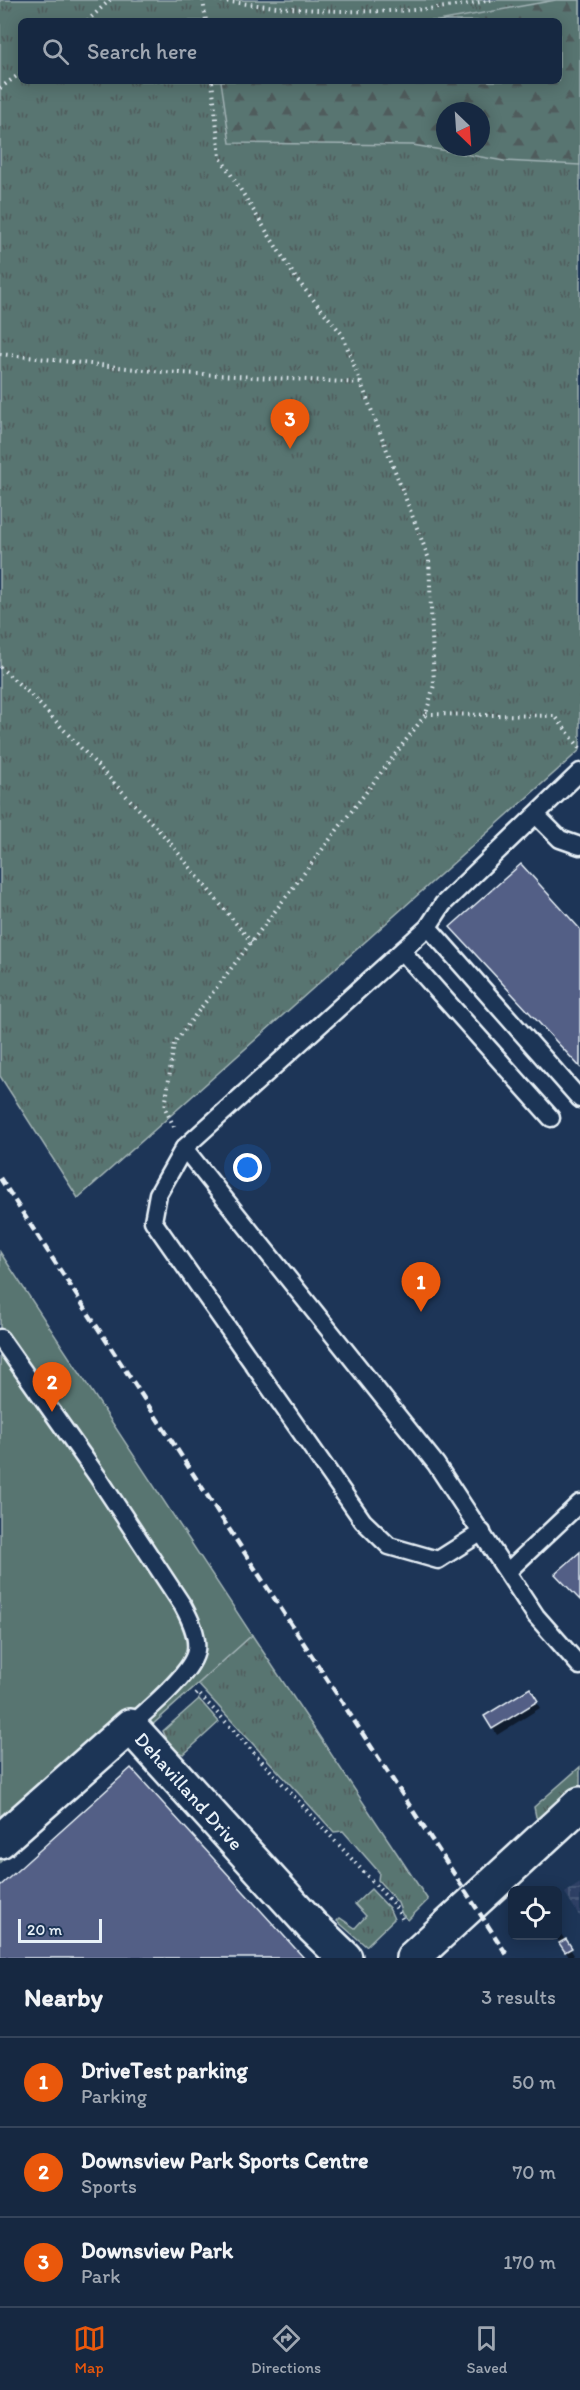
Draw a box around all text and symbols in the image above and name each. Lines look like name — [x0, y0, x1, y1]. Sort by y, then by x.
search box — [18, 18, 562, 84]
icon: search — [39, 35, 72, 68]
text: Search here — [87, 38, 197, 65]
north arrow — [436, 102, 490, 156]
pin: 3 — [270, 400, 310, 449]
your location — [233, 1153, 262, 1182]
pin: 1 — [402, 1262, 440, 1312]
pin: 2 — [32, 1362, 72, 1412]
street label: Dehavilland Drive — [130, 1727, 248, 1855]
map controls — [508, 1886, 562, 1940]
button: locate — [508, 1886, 562, 1940]
scale bar — [18, 1916, 102, 1944]
text: 20 m — [27, 1920, 62, 1939]
text: Nearby — [24, 1981, 103, 2013]
text: 3 results — [481, 1985, 556, 2009]
text: DriveTest parking — [81, 2057, 248, 2084]
text: 1 — [39, 2070, 48, 2094]
text: 50 m — [512, 2070, 556, 2094]
text: Parking — [81, 2084, 147, 2108]
text: Downsview Park Sports Centre — [81, 2147, 369, 2174]
text: 2 — [38, 2160, 49, 2184]
text: 70 m — [512, 2160, 556, 2184]
text: Sports — [81, 2174, 137, 2198]
text: Downsview Park — [81, 2237, 233, 2264]
text: 3 — [38, 2250, 49, 2274]
text: 170 m — [503, 2250, 556, 2274]
text: Park — [81, 2264, 120, 2288]
tab: Map — [73, 2322, 106, 2377]
tab: Directions — [251, 2322, 321, 2377]
tab: Saved — [467, 2322, 507, 2377]

